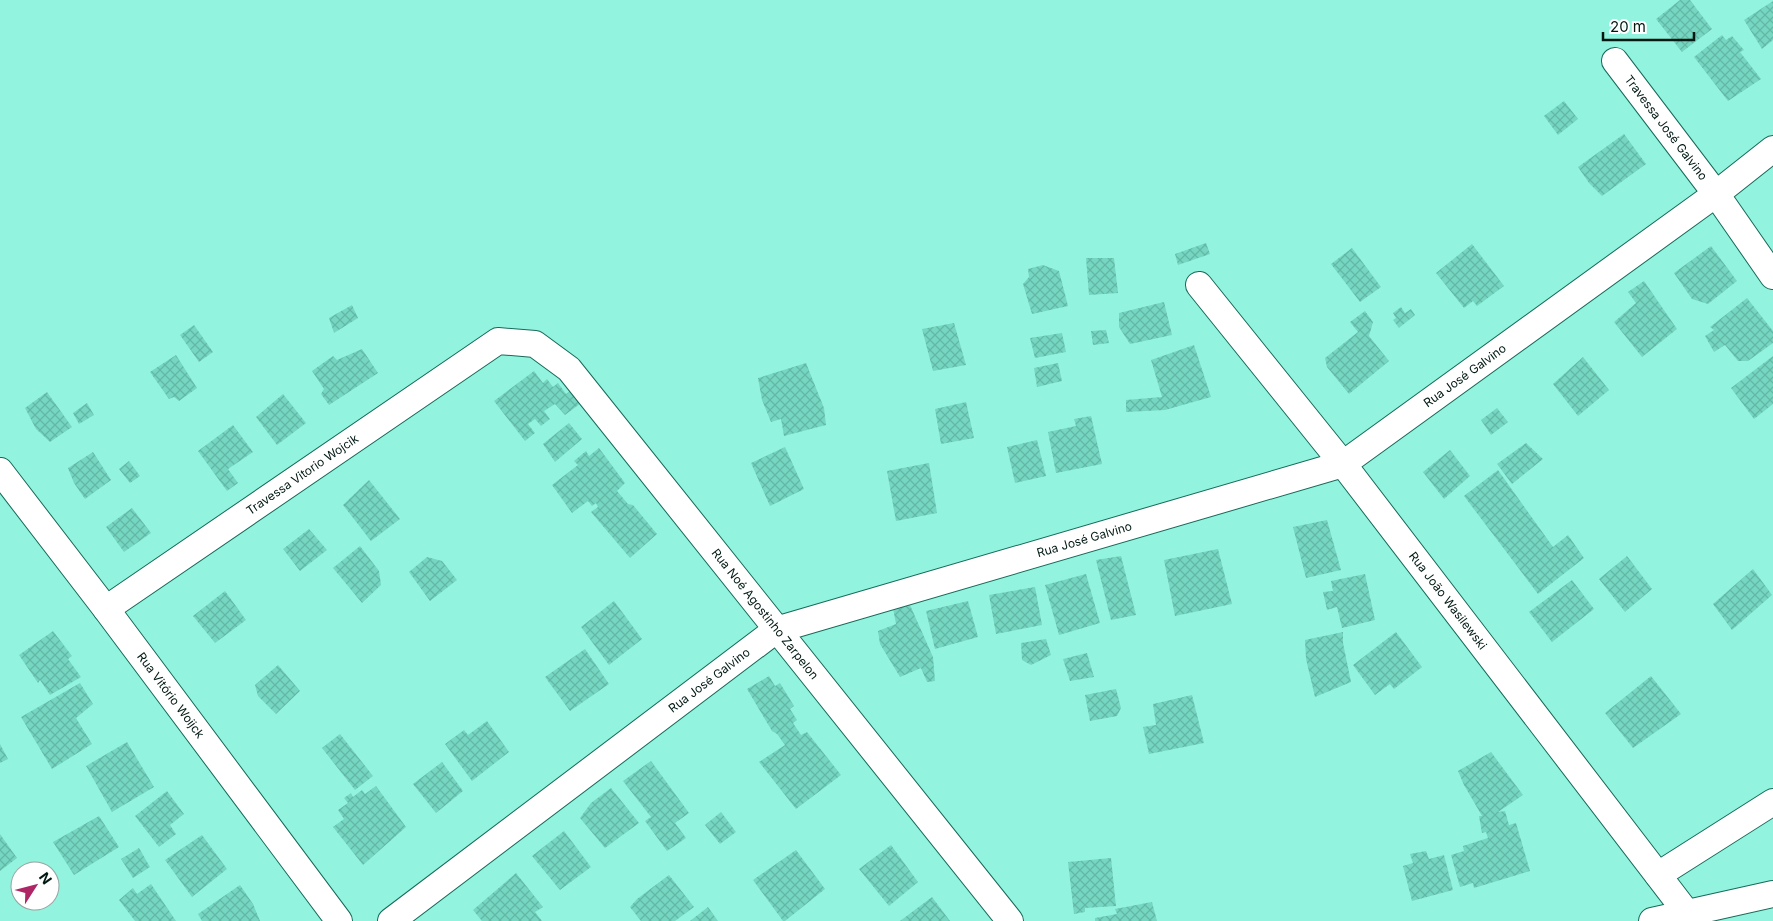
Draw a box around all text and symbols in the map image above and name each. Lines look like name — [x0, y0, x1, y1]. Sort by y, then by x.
scale bar — [1603, 10, 1694, 42]
text: 20 m — [1610, 17, 1646, 36]
street label: Travessa José Galvino — [1622, 72, 1711, 183]
street label: Rua José Galvino — [1420, 340, 1509, 410]
street label: Travessa Vitorio Wojcik — [243, 430, 361, 518]
street label: Rua José Galvino — [1035, 518, 1134, 560]
street label: Rua Noé Agostinho Zarpelon — [709, 546, 822, 682]
street label: Rua João Wasilewski — [1406, 549, 1490, 652]
street label: Rua José Galvino — [665, 644, 753, 716]
street label: Rua Vitório Woijck — [134, 649, 208, 741]
north arrow — [10, 861, 60, 911]
text: N — [36, 869, 56, 887]

